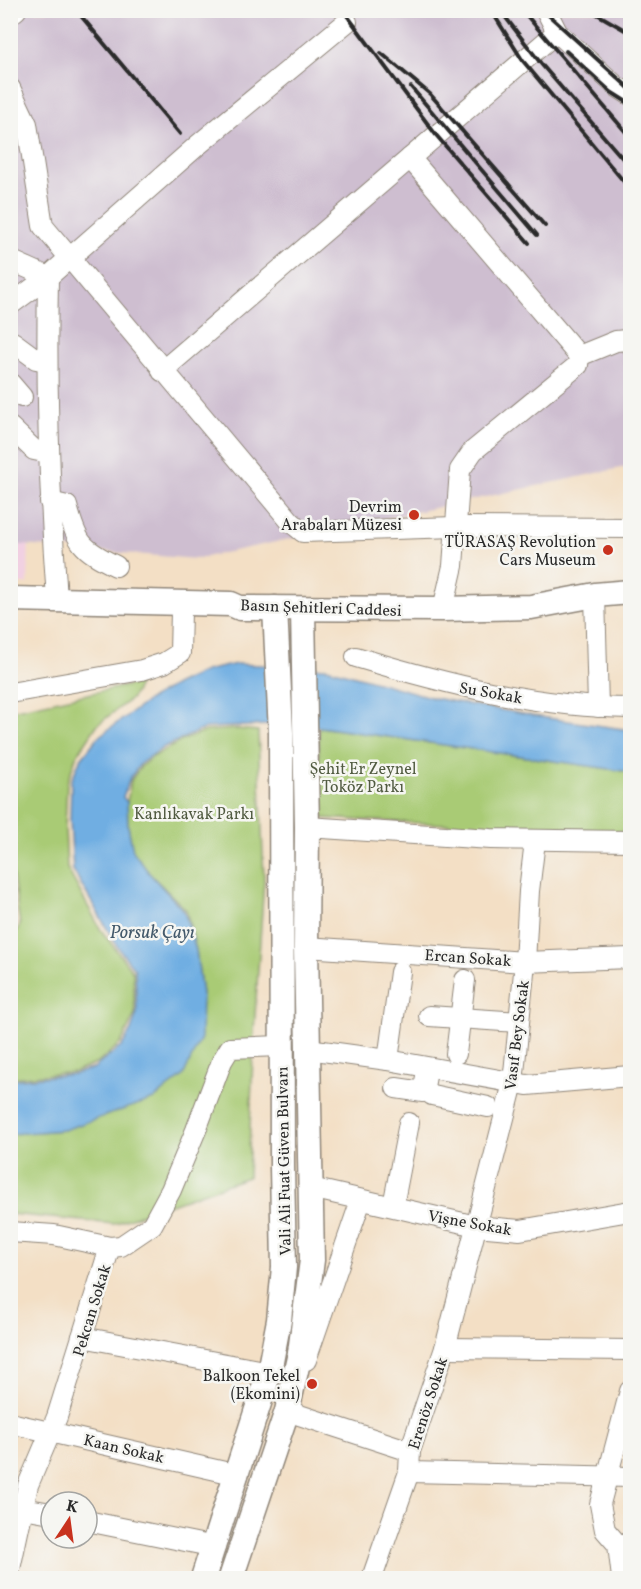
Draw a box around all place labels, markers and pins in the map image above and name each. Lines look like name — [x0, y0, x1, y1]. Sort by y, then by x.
place label: Devrim Arabaları Müzesi — [281, 497, 402, 537]
marker: Devrim Arabaları Müzesi — [407, 508, 421, 522]
place label: TÜRASAŞ Revolution Cars Museum — [445, 532, 596, 572]
marker: TÜRASAŞ Revolution Cars Museum — [601, 543, 615, 557]
place label: Balkoon Tekel (Ekomini) — [203, 1366, 300, 1406]
marker: Balkoon Tekel (Ekomini) — [305, 1377, 319, 1391]

